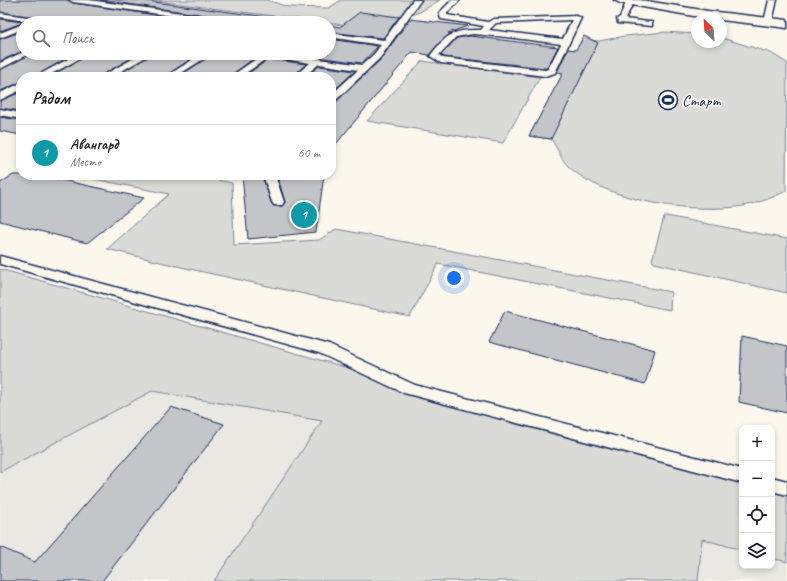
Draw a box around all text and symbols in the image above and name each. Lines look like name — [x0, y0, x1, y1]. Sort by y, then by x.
north arrow — [691, 12, 727, 48]
search box — [16, 16, 336, 60]
icon: search — [30, 27, 52, 49]
text: Поиск — [62, 29, 94, 48]
text: Рядом — [32, 88, 70, 109]
sports icon: Старт — [657, 89, 679, 111]
place label: Старт — [682, 91, 721, 111]
text: Авангард — [70, 135, 119, 154]
text: 1 — [42, 145, 48, 161]
text: 60 m — [298, 145, 320, 161]
text: Место — [70, 154, 101, 170]
pin: 1 — [291, 200, 317, 230]
your location — [444, 268, 464, 288]
map controls — [739, 425, 775, 569]
button: + — [739, 425, 775, 461]
button: − — [739, 461, 775, 497]
button: locate — [739, 497, 775, 533]
button: layers — [739, 533, 775, 569]

